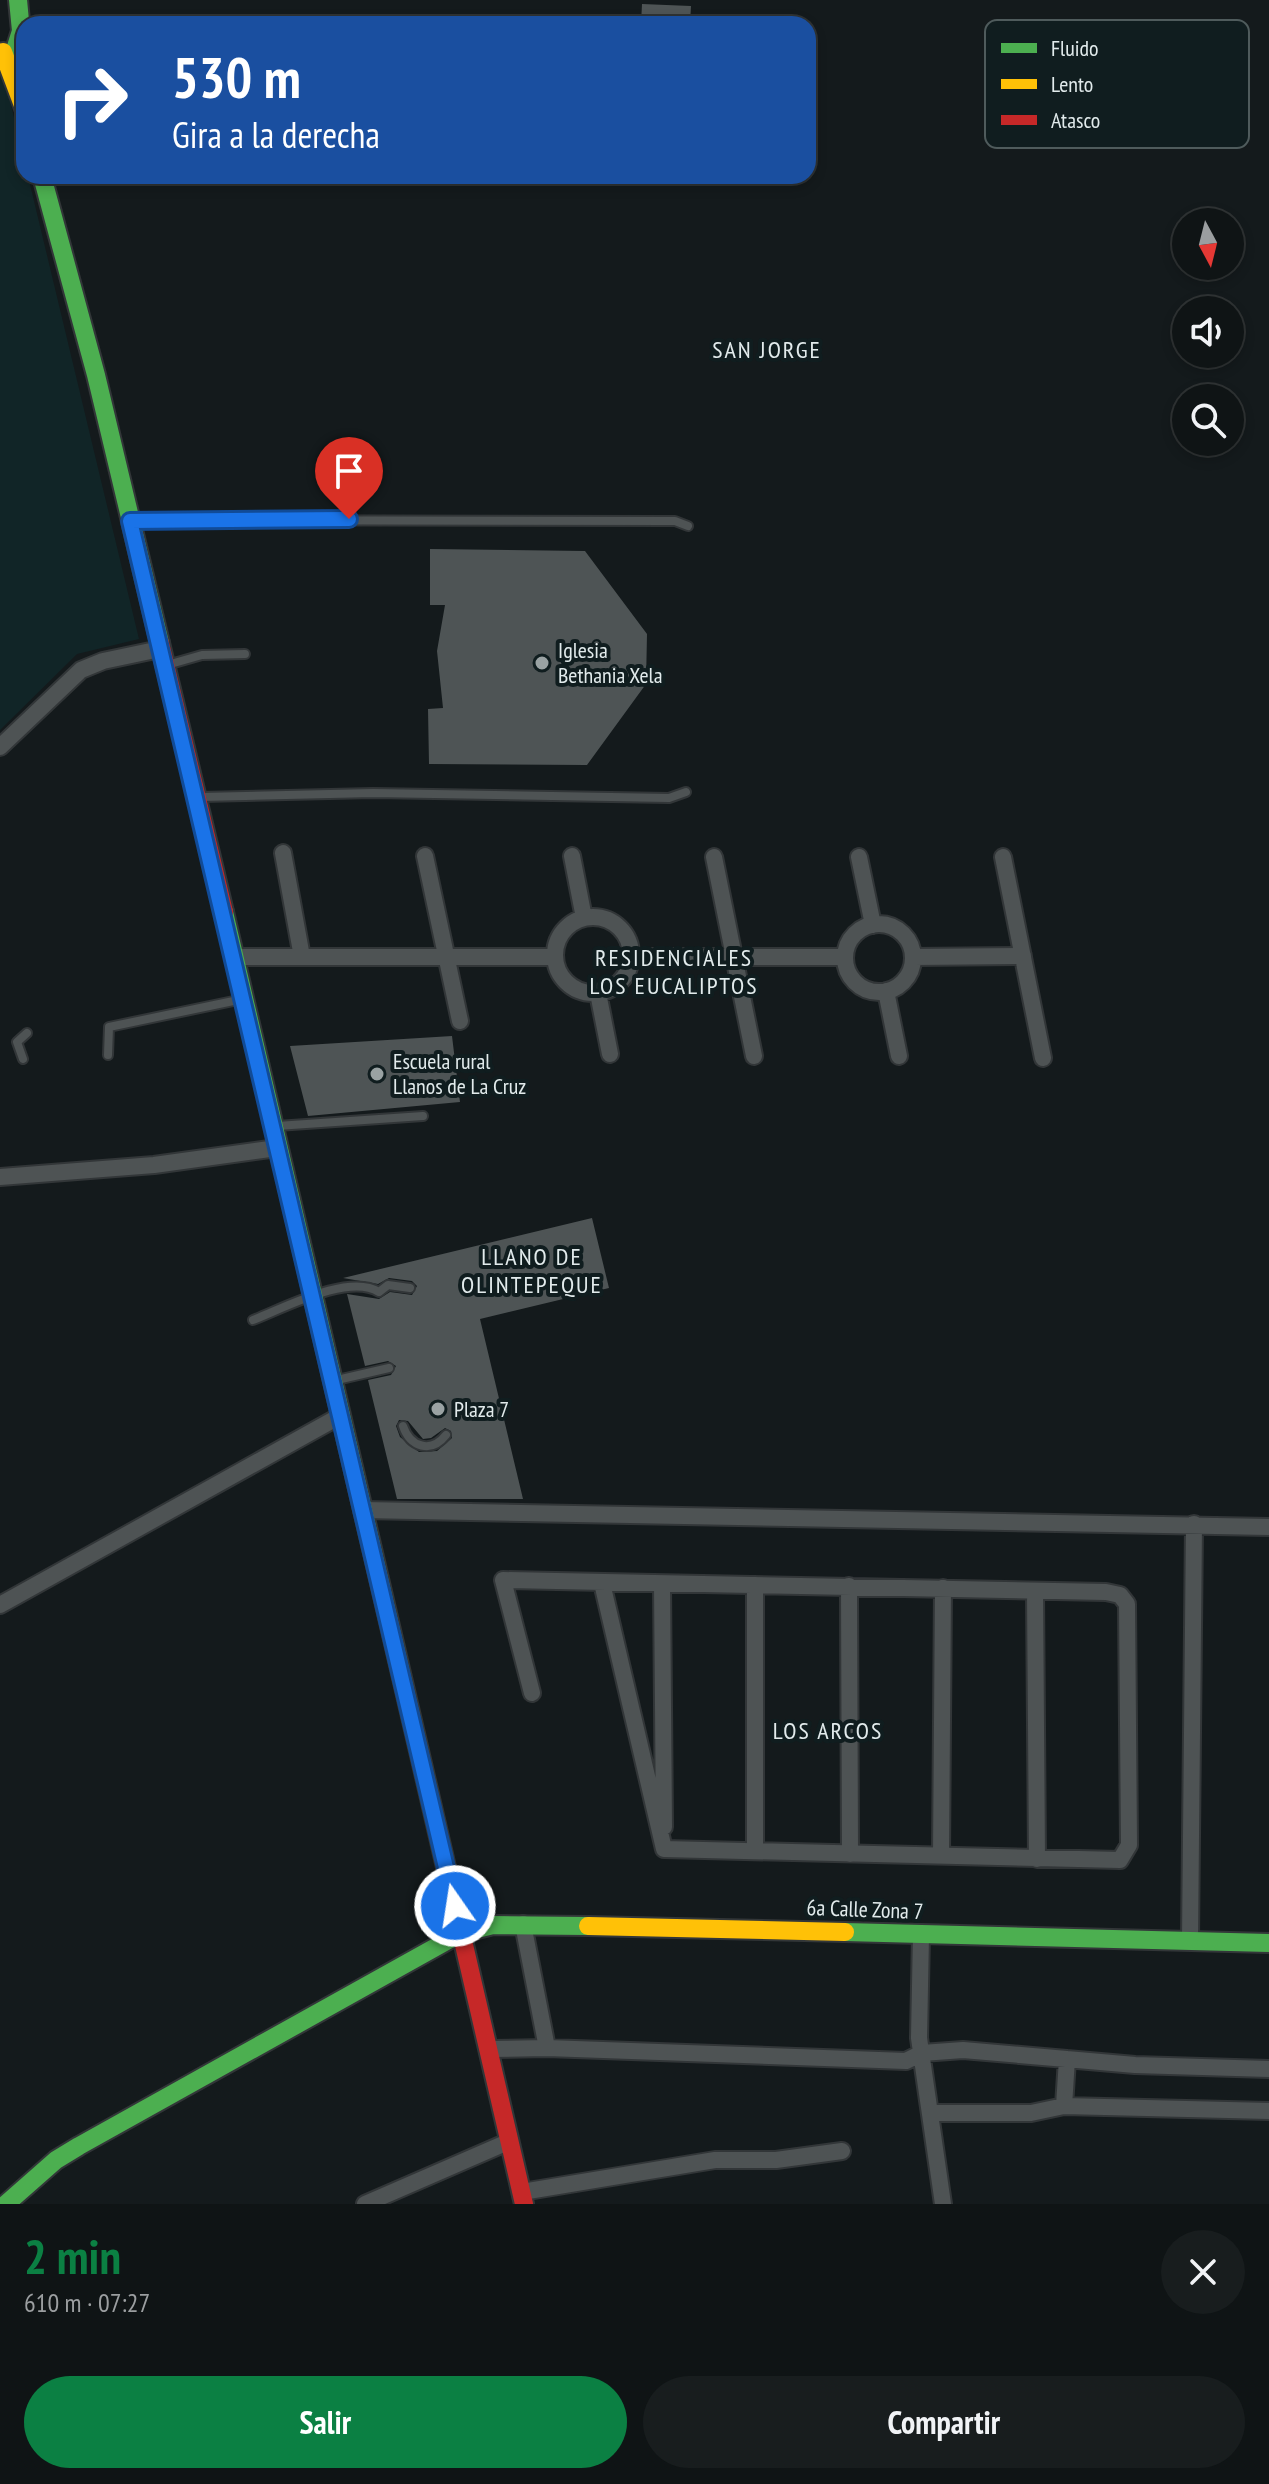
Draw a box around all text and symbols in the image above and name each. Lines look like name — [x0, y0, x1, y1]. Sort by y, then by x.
legend — [985, 20, 1249, 148]
text: Fluido — [1051, 34, 1099, 62]
text: 530 m — [172, 41, 301, 113]
icon: right — [40, 48, 144, 152]
text: Lento — [1051, 70, 1093, 98]
text: Atasco — [1051, 106, 1100, 134]
text: Gira a la derecha — [172, 111, 380, 158]
north arrow — [1172, 208, 1244, 280]
map controls — [1172, 208, 1244, 456]
button: sound — [1172, 296, 1244, 368]
district label: SAN JORGE — [712, 334, 822, 365]
button: search — [1172, 384, 1244, 456]
pin — [315, 437, 383, 519]
icon: arrive — [327, 449, 371, 493]
place label: Iglesia Bethania Xela — [558, 636, 663, 689]
marker: Iglesia Bethania Xela — [533, 654, 551, 672]
district label: RESIDENCIALES LOS EUCALIPTOS — [589, 942, 759, 1001]
place label: Escuela rural Llanos de La Cruz — [393, 1047, 526, 1100]
marker: Escuela rural Llanos de La Cruz — [368, 1065, 386, 1083]
district label: LLANO DE OLINTEPEQUE — [461, 1241, 603, 1300]
place label: Plaza 7 — [454, 1395, 509, 1423]
marker: Plaza 7 — [429, 1400, 447, 1418]
district label: LOS ARCOS — [773, 1715, 883, 1746]
position arrow — [413, 1864, 497, 1948]
street label: 6a Calle Zona 7 — [806, 1893, 924, 1925]
text: 2 min — [24, 2225, 121, 2287]
button: close — [1161, 2230, 1245, 2314]
text: 610 m · 07:27 — [24, 2286, 150, 2319]
button: Salir — [24, 2376, 627, 2468]
button: Compartir — [643, 2376, 1245, 2468]

